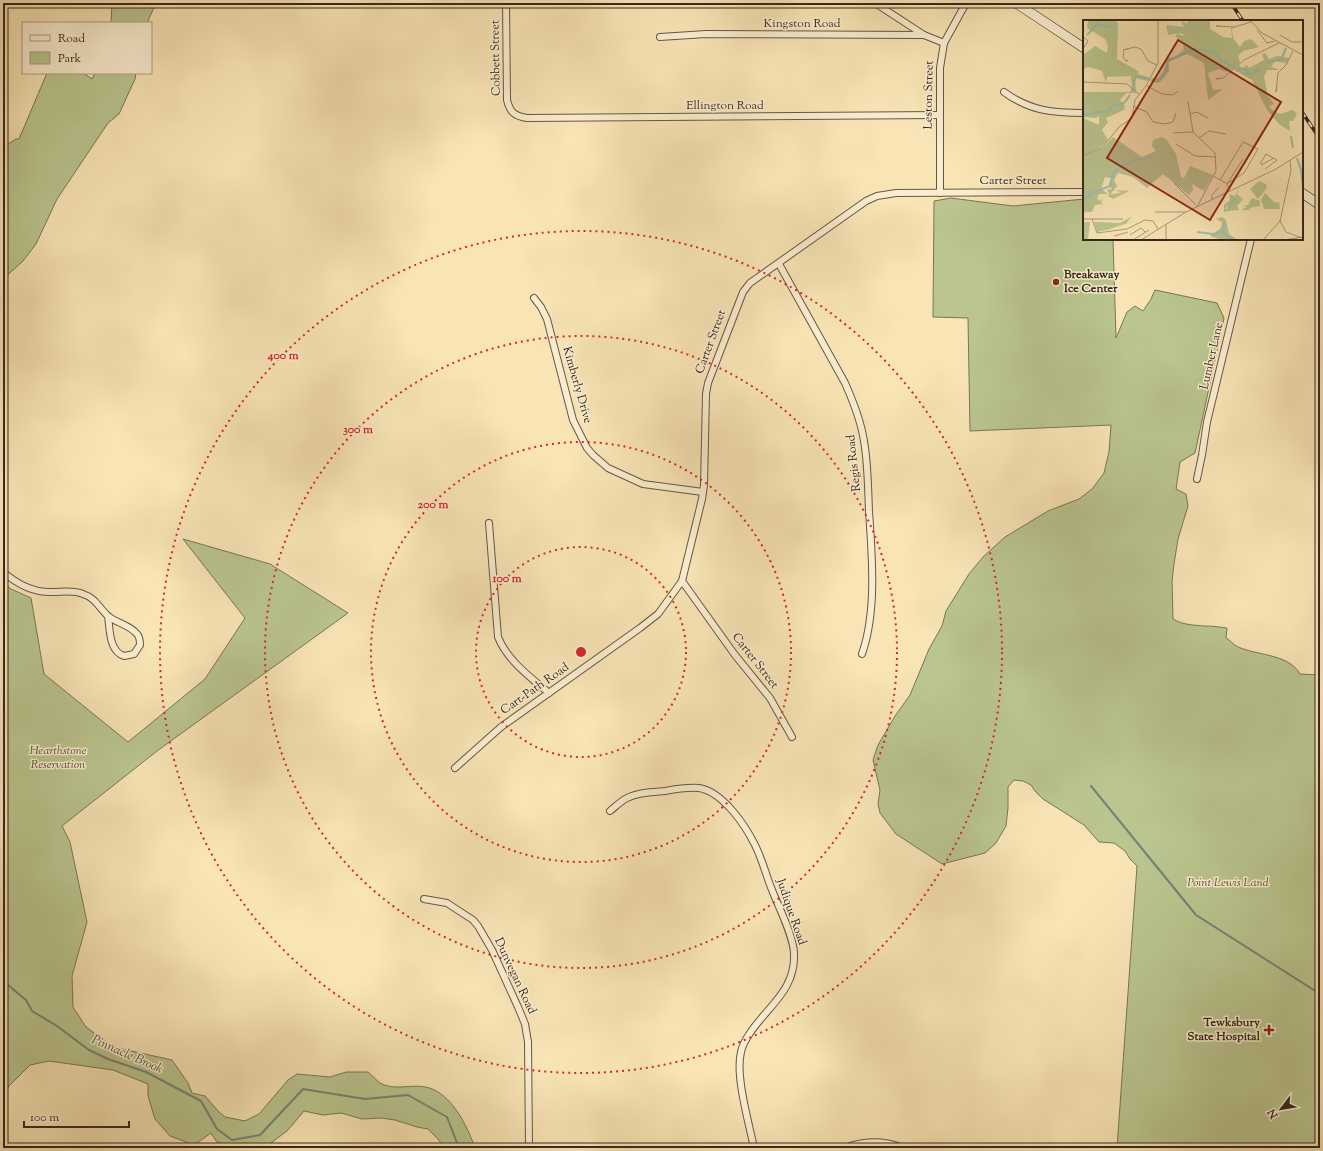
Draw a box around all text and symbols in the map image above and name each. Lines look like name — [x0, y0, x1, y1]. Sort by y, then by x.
street label: Kingston Road — [764, 15, 841, 33]
street label: Cobbett Street — [486, 20, 506, 96]
inset map — [1083, 20, 1303, 240]
legend — [22, 22, 152, 74]
text: Road — [58, 30, 85, 48]
text: Park — [58, 50, 81, 68]
street label: Leston Street — [919, 60, 939, 130]
street label: Ellington Road — [686, 97, 764, 115]
street label: Carter Street — [979, 172, 1047, 190]
place label: Breakaway Ice Center — [1063, 266, 1119, 298]
marker: Breakaway Ice Center — [1051, 277, 1061, 287]
street label: Carter Street — [691, 307, 731, 377]
street label: Lumber Lane — [1196, 320, 1229, 391]
street label: Kimberly Drive — [557, 344, 597, 426]
text: 400 m — [266, 347, 299, 365]
text: 300 m — [343, 421, 373, 439]
street label: Regis Road — [842, 433, 866, 492]
text: 200 m — [418, 496, 448, 514]
text: 100 m — [491, 570, 522, 588]
street label: Carter Street — [727, 629, 783, 693]
centre of rings — [574, 645, 588, 659]
street label: Cart-Path Road — [497, 658, 573, 719]
park label: Hearthstone Reservation — [29, 742, 87, 774]
park label: Point Lewis Land — [1187, 874, 1269, 892]
street label: Judique Road — [771, 875, 811, 948]
street label: Dunvegan Road — [489, 935, 541, 1017]
place label: Tewksbury State Hospital — [1187, 1014, 1261, 1046]
marker: Tewksbury State Hospital — [1263, 1024, 1275, 1036]
water label: Pinnacle Brook — [89, 1031, 166, 1079]
north arrow — [1261, 1089, 1301, 1129]
scale bar — [24, 1103, 129, 1129]
text: N — [1264, 1106, 1283, 1122]
text: 100 m — [30, 1109, 59, 1127]

